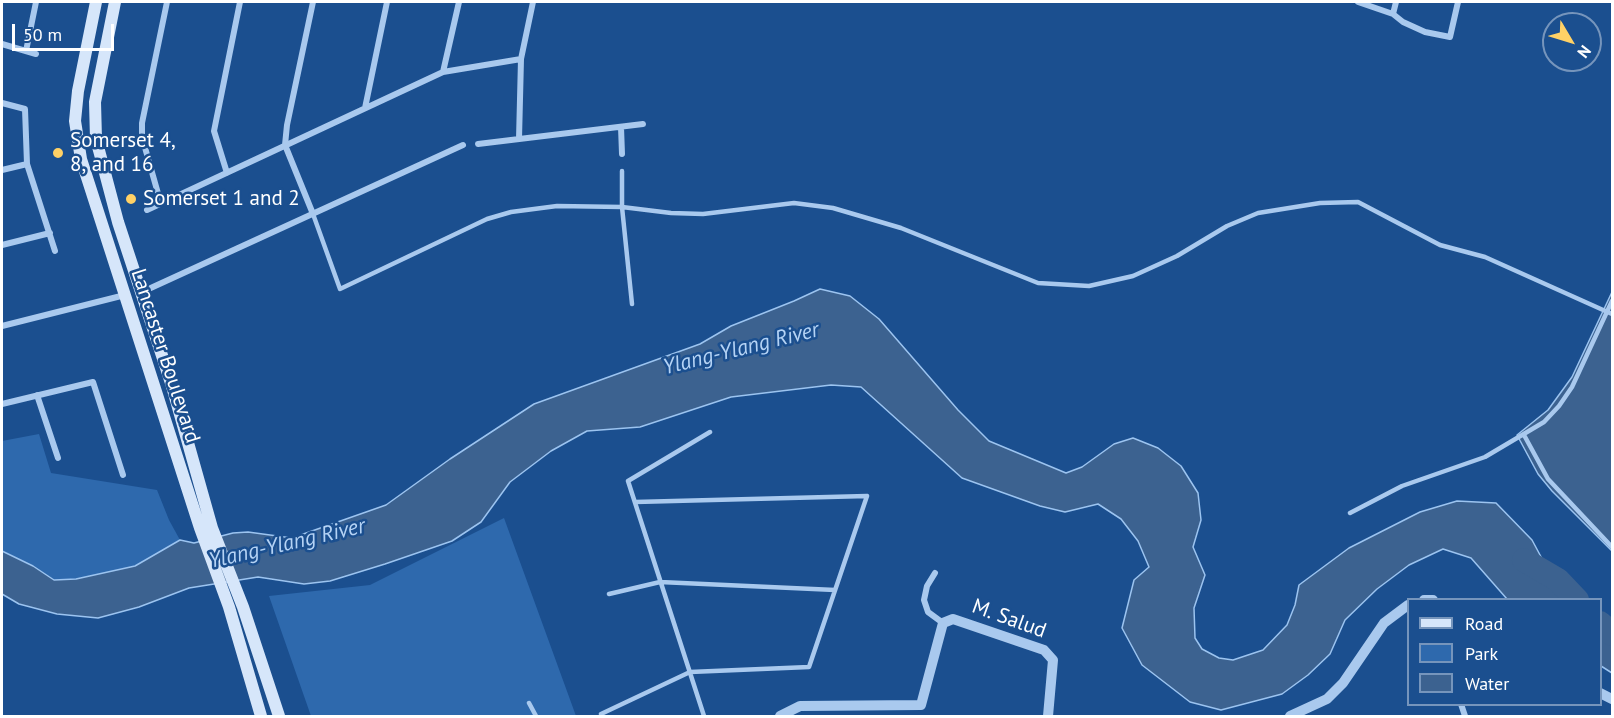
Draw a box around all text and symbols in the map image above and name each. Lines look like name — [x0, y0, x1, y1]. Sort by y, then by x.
scale bar — [15, 12, 117, 50]
north arrow — [1542, 12, 1602, 72]
text: 50 m — [23, 23, 62, 46]
text: N — [1573, 42, 1596, 62]
place label: Somerset 4, 8, and 16 — [70, 128, 176, 178]
marker: Somerset 4, 8, and 16 — [51, 146, 65, 160]
place label: Somerset 1 and 2 — [143, 186, 300, 212]
marker: Somerset 1 and 2 — [124, 192, 138, 206]
street label: Lancaster Boulevard — [125, 266, 205, 446]
water label: Ylang-Ylang River — [660, 317, 822, 381]
water label: Ylang-Ylang River — [206, 513, 368, 575]
street label: M. Salud — [968, 594, 1050, 644]
legend — [1407, 598, 1602, 706]
text: Road — [1465, 612, 1503, 635]
text: Park — [1465, 642, 1498, 665]
text: Water — [1465, 672, 1509, 695]

